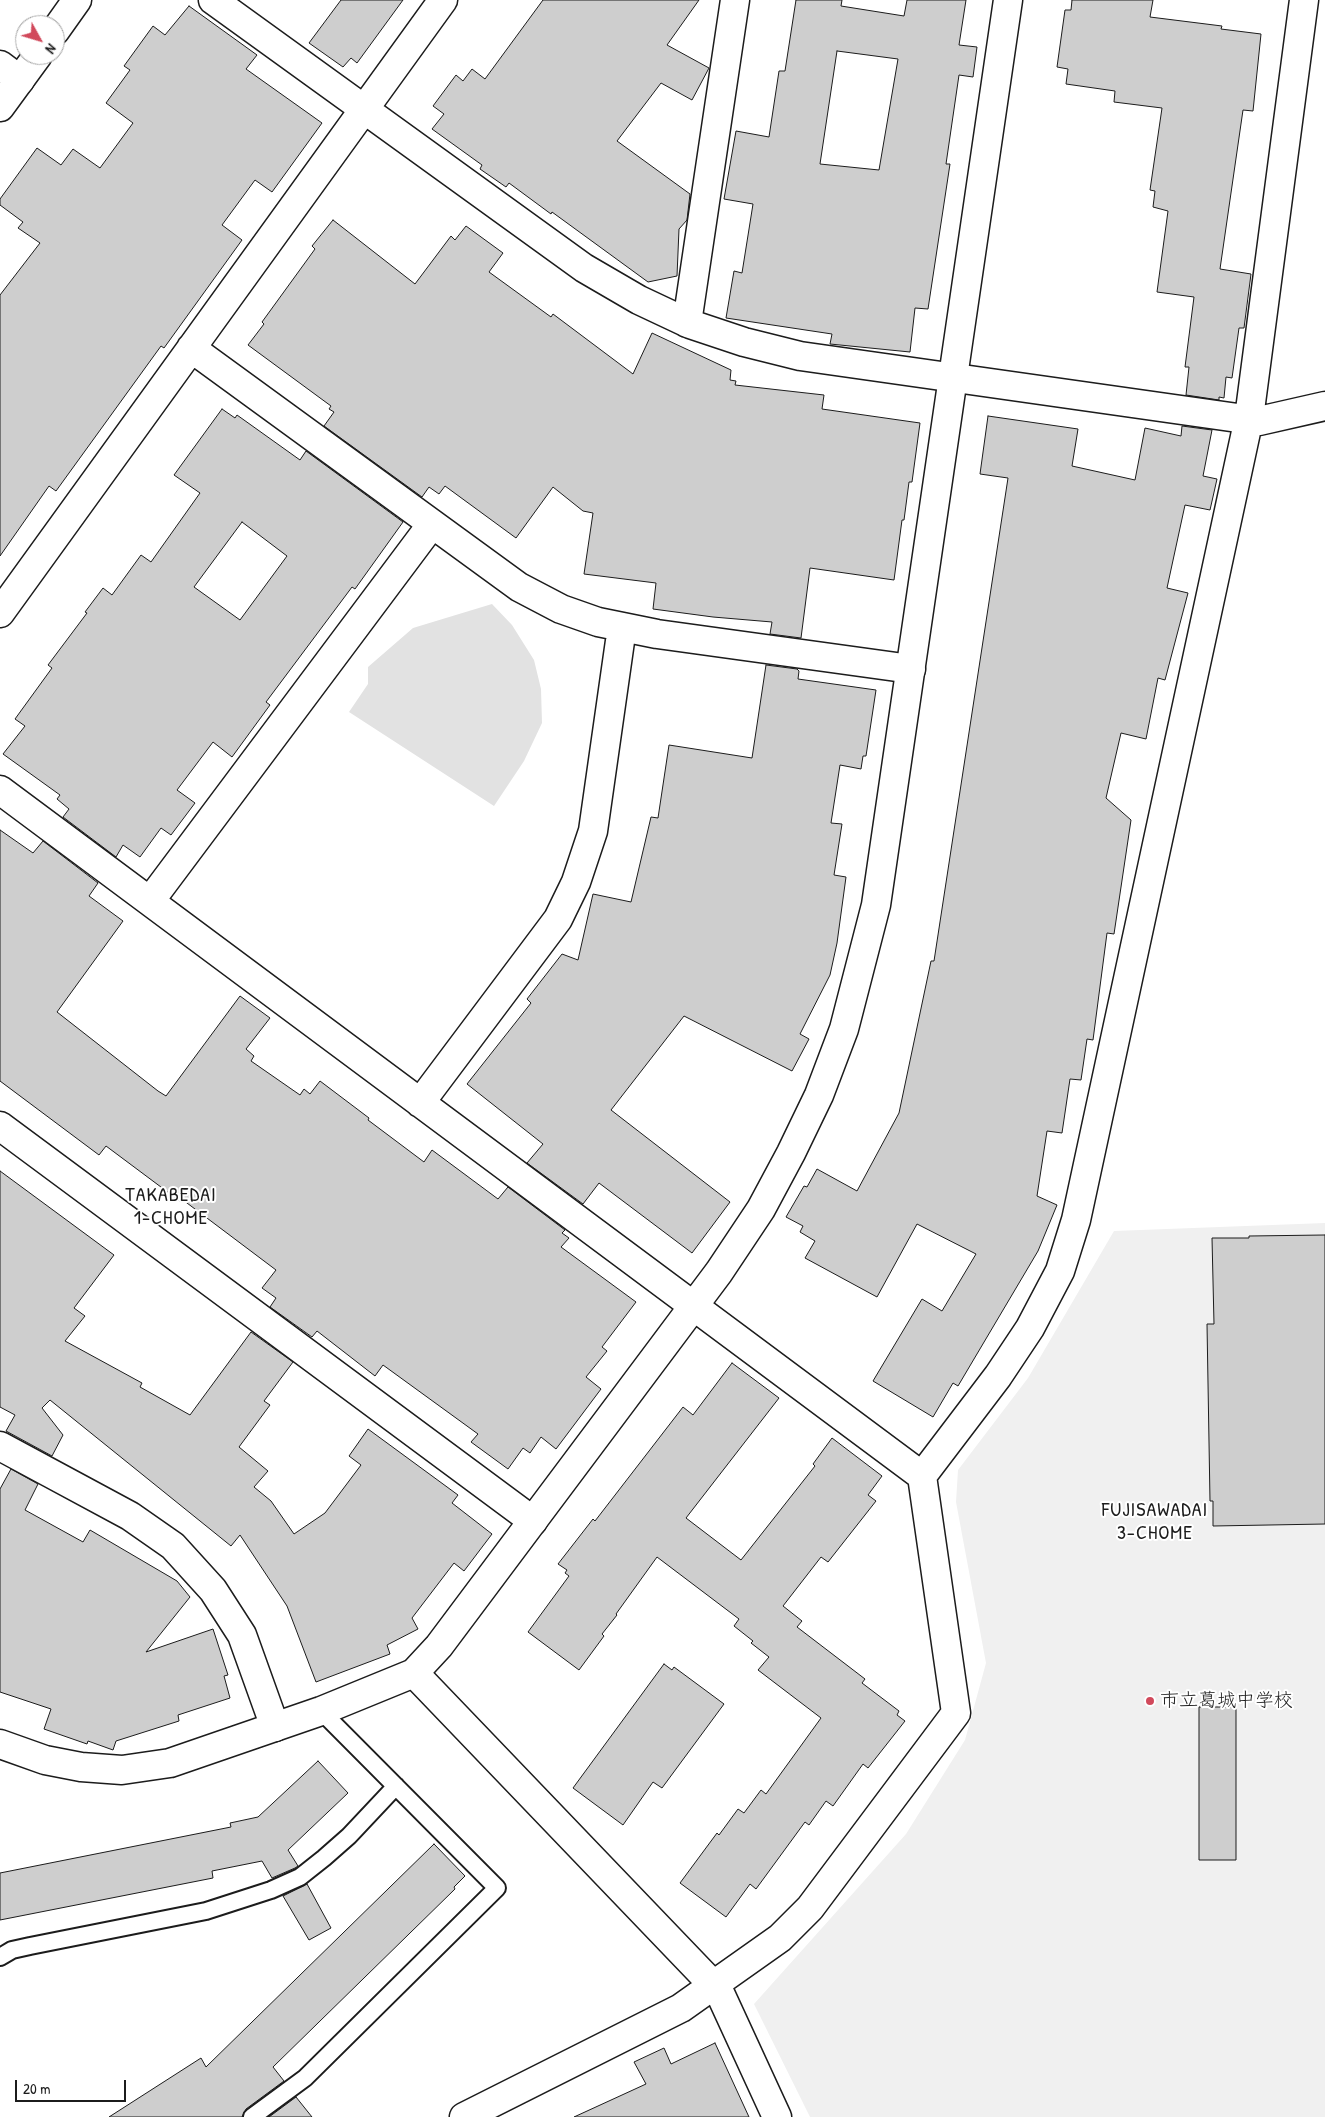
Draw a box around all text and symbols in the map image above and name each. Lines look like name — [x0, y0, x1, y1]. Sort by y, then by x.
north arrow — [15, 15, 65, 65]
text: N — [42, 40, 61, 58]
district label: TAKABEDAI 1-CHOME — [124, 1184, 218, 1231]
district label: FUJISAWADAI 3-CHOME — [1100, 1499, 1210, 1546]
place label: 市立葛城中学校 — [1160, 1690, 1293, 1712]
marker: 市立葛城中学校 — [1144, 1695, 1156, 1707]
scale bar — [18, 2070, 129, 2102]
text: 20 m — [23, 2078, 50, 2099]

